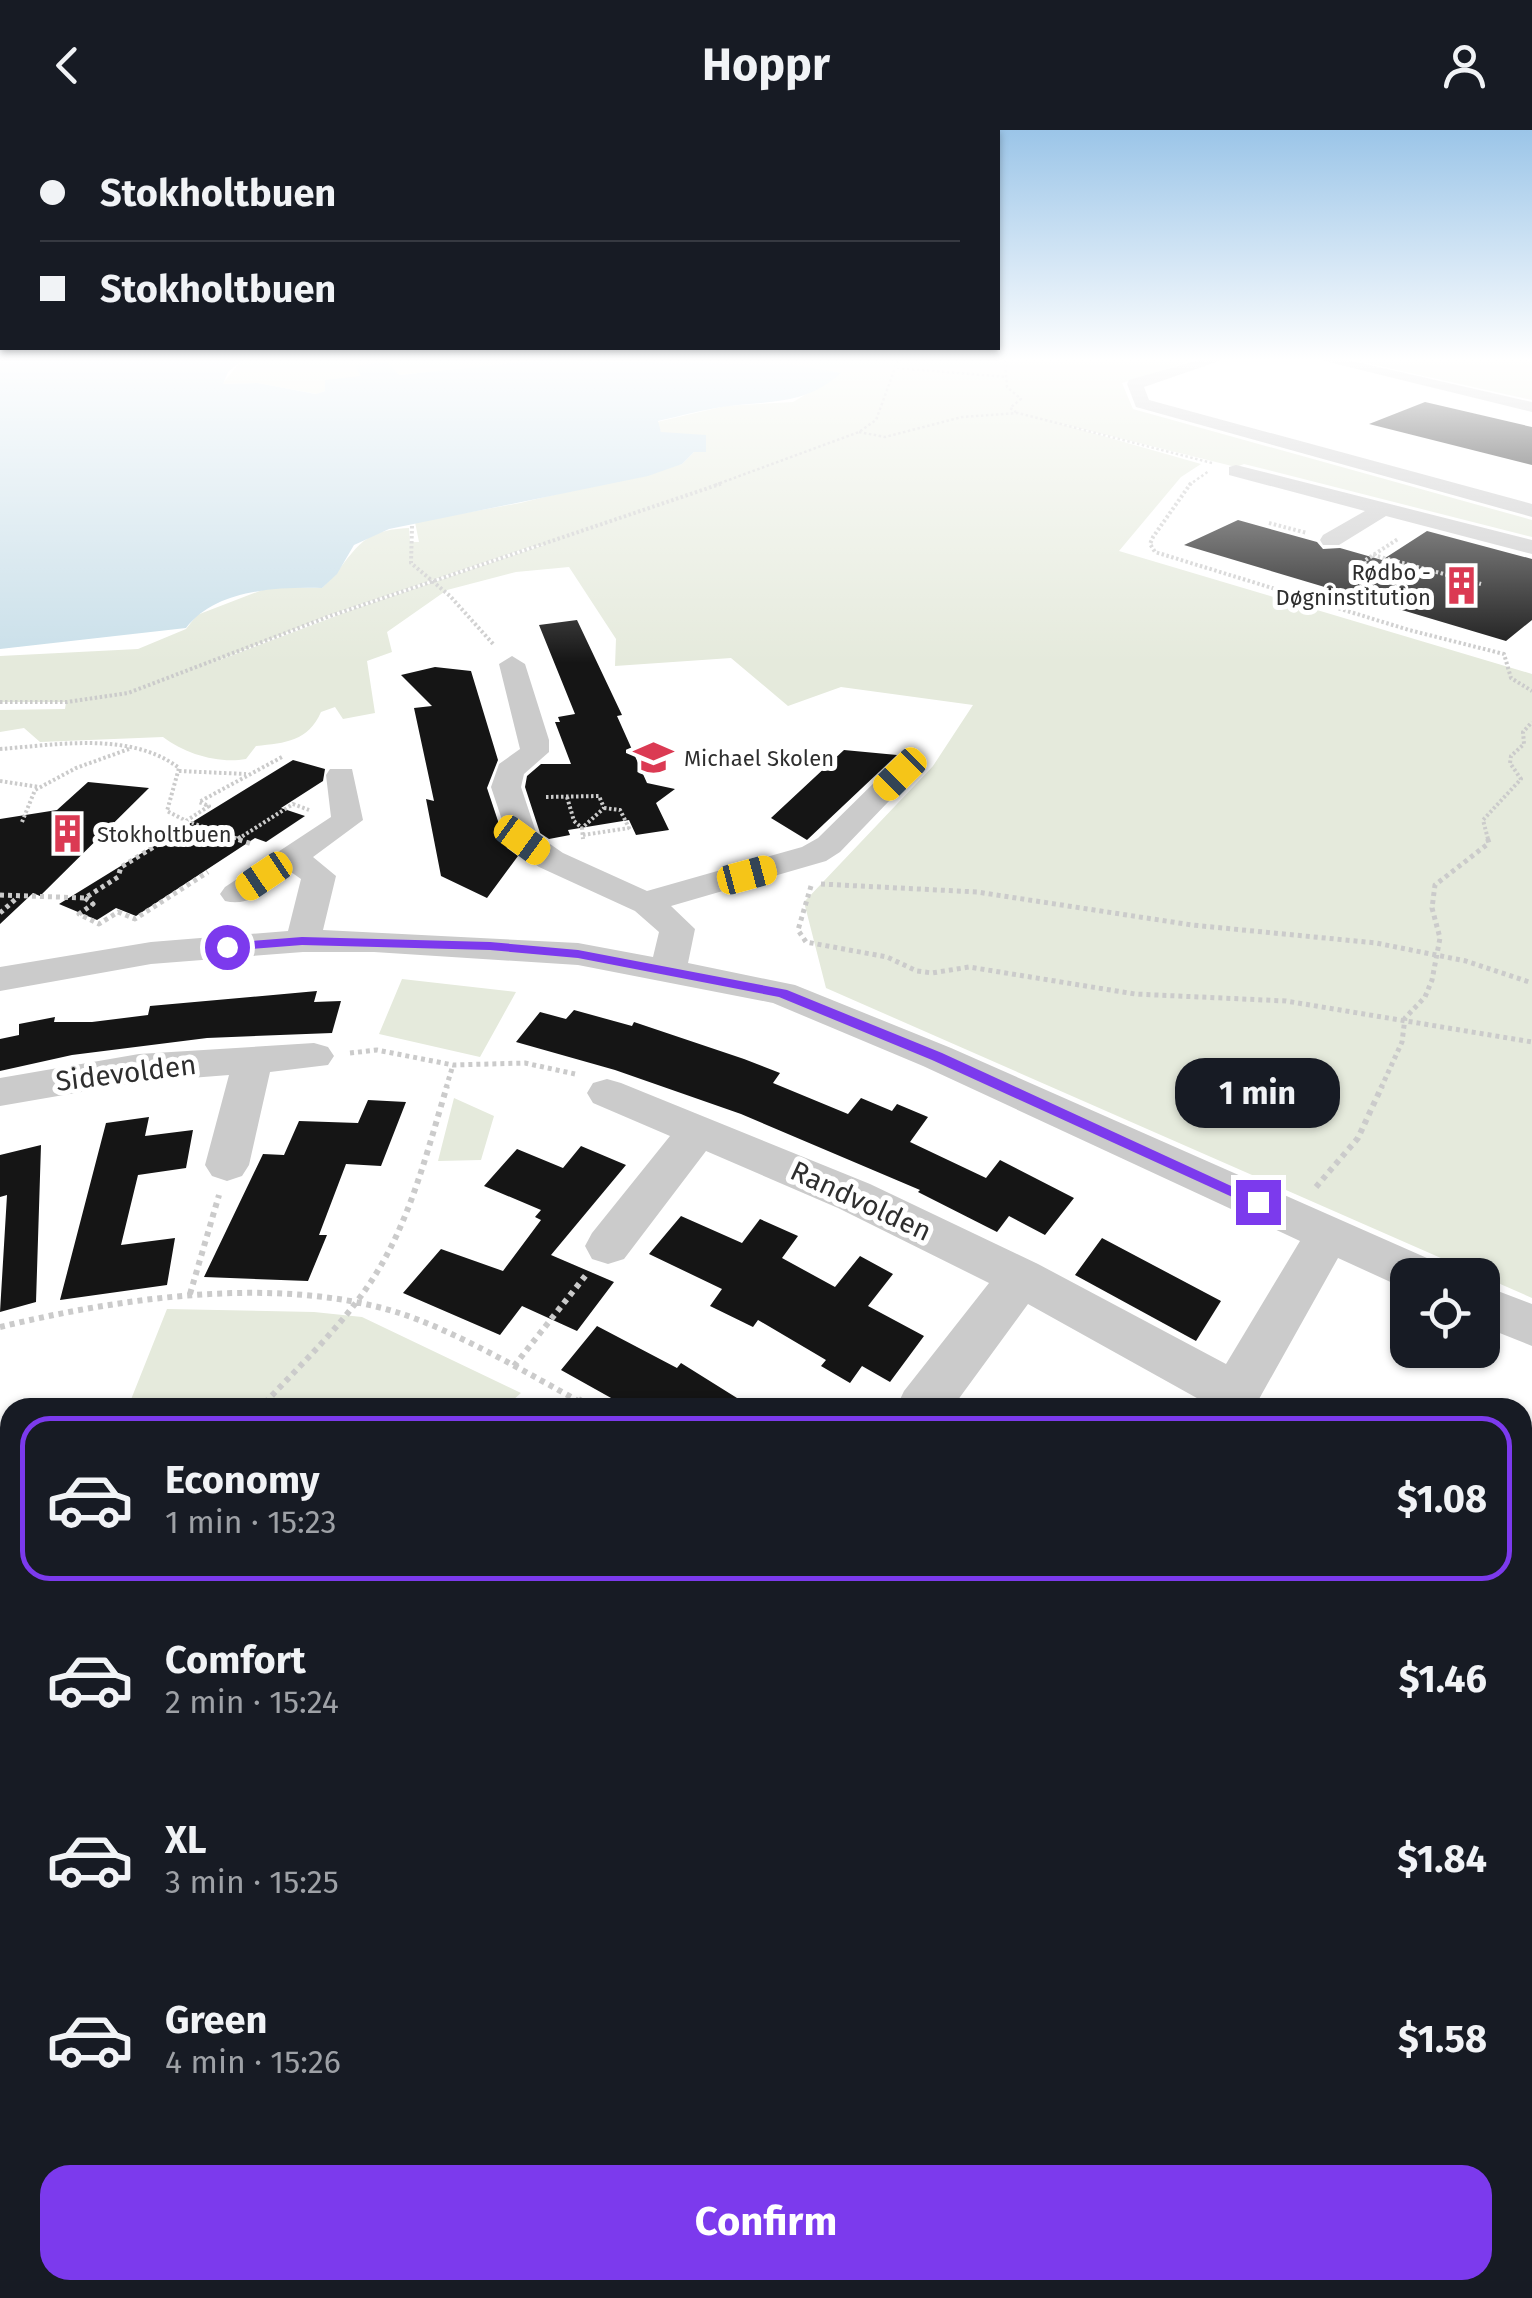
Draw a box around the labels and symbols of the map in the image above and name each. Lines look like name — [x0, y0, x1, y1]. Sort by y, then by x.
place label: Rødbo - Døgninstitution — [1276, 559, 1431, 611]
building icon: Rødbo - Døgninstitution — [1440, 564, 1482, 606]
school or university icon: Michael Skolen — [633, 737, 675, 779]
car — [868, 742, 932, 806]
place label: Michael Skolen — [684, 745, 834, 772]
car — [489, 810, 555, 870]
building icon: Stokholtbuen — [46, 813, 88, 855]
place label: Stokholtbuen — [97, 821, 232, 848]
car — [231, 847, 297, 905]
car — [714, 853, 780, 897]
route start — [205, 925, 250, 970]
street label: Sidevolden — [54, 1048, 198, 1098]
callout: 1 min — [1176, 1057, 1340, 1127]
street label: Randvolden — [785, 1154, 937, 1248]
route end — [1236, 1180, 1281, 1225]

